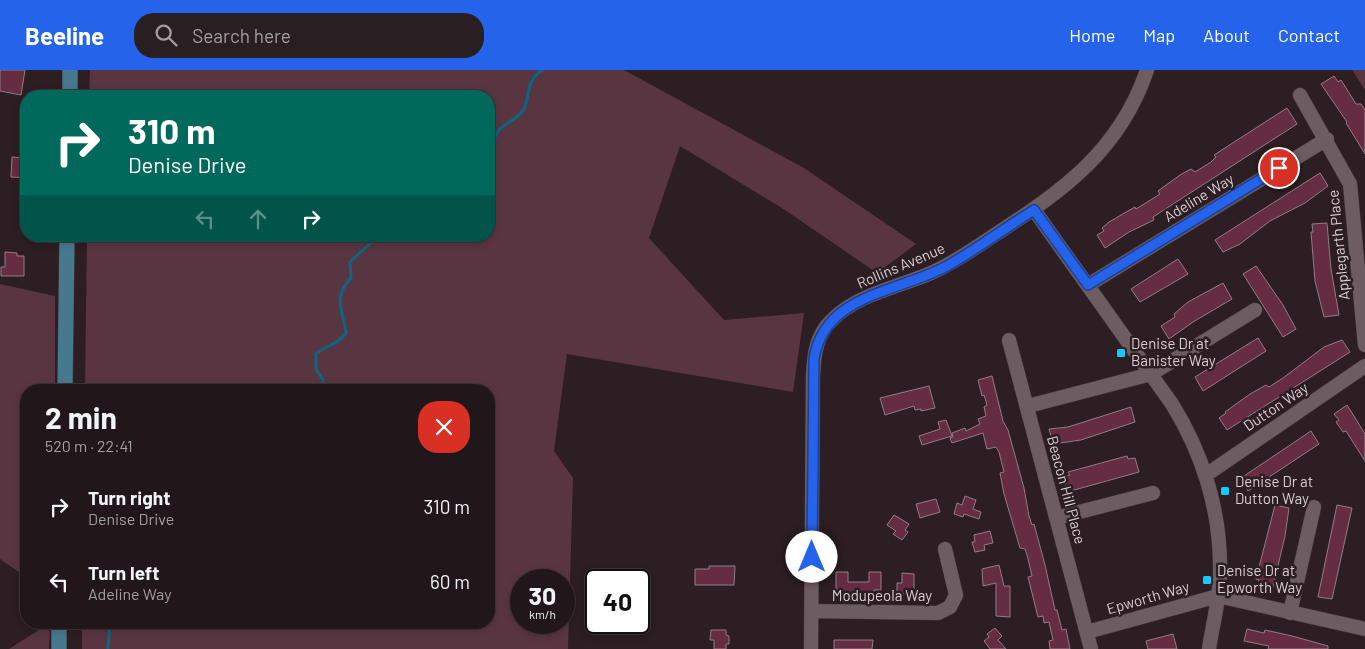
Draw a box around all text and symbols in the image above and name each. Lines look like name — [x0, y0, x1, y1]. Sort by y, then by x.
search box — [134, 13, 484, 58]
text: Beeline — [25, 21, 104, 50]
icon: search — [152, 21, 180, 49]
text: Search here — [192, 24, 291, 47]
text: Home — [1069, 24, 1115, 46]
text: Map — [1143, 24, 1175, 46]
text: About — [1203, 24, 1250, 46]
text: Contact — [1278, 24, 1340, 46]
text: 310 m — [128, 109, 215, 151]
icon: right — [45, 110, 110, 175]
pin — [1258, 147, 1300, 189]
text: Denise Drive — [128, 151, 247, 177]
icon: arrive — [1265, 154, 1293, 182]
street label: Adeline Way — [1160, 169, 1237, 225]
street label: Applegarth Place — [1323, 189, 1353, 301]
icon: left — [191, 205, 219, 233]
icon: ahead — [244, 205, 272, 233]
icon: right — [297, 205, 325, 233]
street label: Rollins Avenue — [854, 238, 947, 292]
place label: Denise Dr at Banister Way — [1131, 334, 1216, 369]
marker: Denise Dr at Banister Way — [1115, 347, 1127, 359]
street label: Dutton Way — [1240, 378, 1311, 434]
text: 2 min — [45, 399, 117, 435]
button: close — [418, 401, 470, 453]
street label: Beacon Hill Place — [1044, 434, 1090, 546]
text: 520 m · 22:41 — [45, 436, 133, 455]
place label: Denise Dr at Dutton Way — [1235, 472, 1313, 507]
marker: Denise Dr at Dutton Way — [1219, 485, 1231, 497]
text: Turn right — [88, 486, 170, 509]
icon: right — [45, 493, 73, 521]
text: 310 m — [423, 495, 470, 518]
text: Denise Drive — [88, 509, 174, 528]
position arrow — [785, 530, 837, 582]
text: Turn left — [88, 561, 159, 584]
place label: Denise Dr at Epworth Way — [1217, 561, 1302, 596]
icon: left — [45, 568, 73, 596]
speed limit sign: 40 — [585, 569, 650, 634]
text: 60 m — [430, 570, 470, 593]
marker: Denise Dr at Epworth Way — [1201, 574, 1213, 586]
street label: Epworth Way — [1104, 577, 1191, 617]
text: 30 — [529, 580, 556, 610]
text: Adeline Way — [88, 584, 172, 603]
street label: Modupeola Way — [832, 586, 932, 604]
text: km/h — [529, 607, 556, 621]

